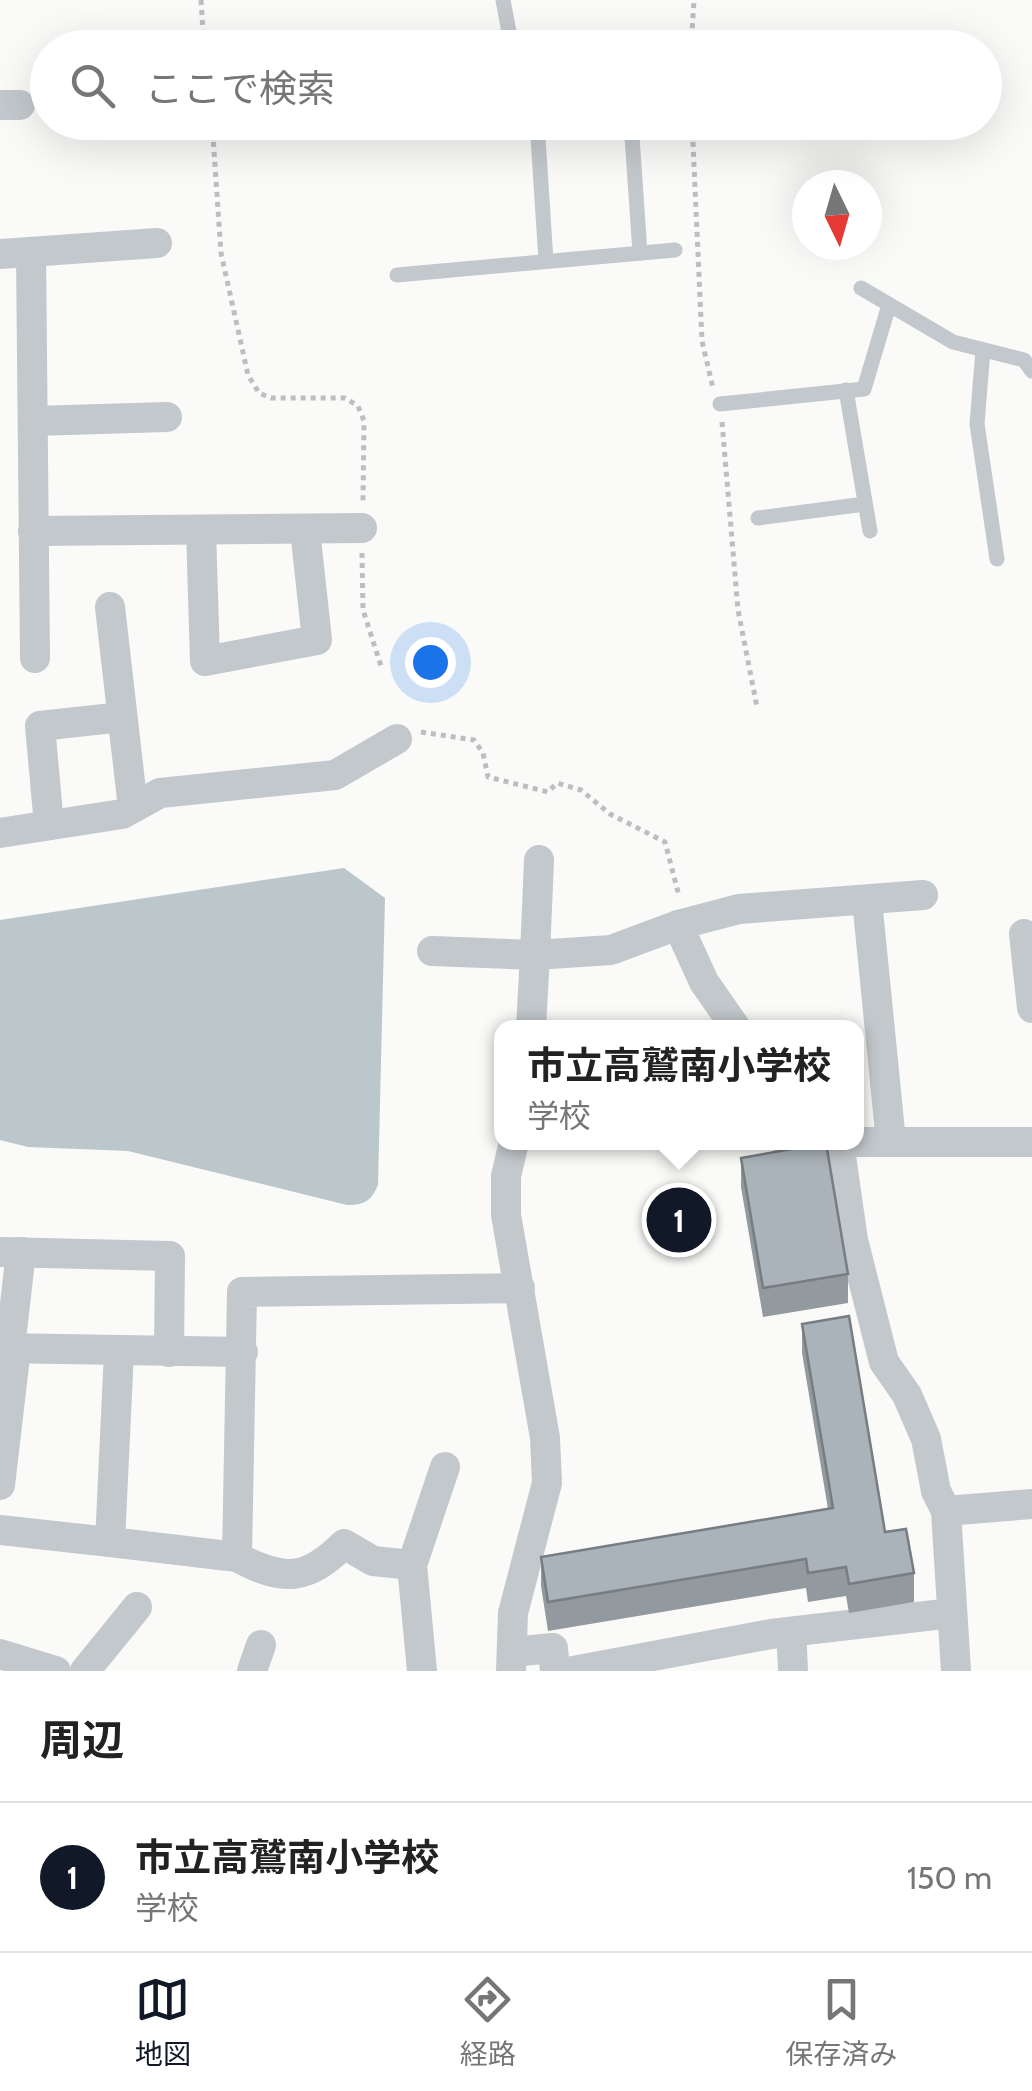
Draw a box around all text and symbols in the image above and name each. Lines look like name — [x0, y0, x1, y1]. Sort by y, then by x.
search box — [30, 30, 1002, 140]
icon: search — [65, 58, 120, 113]
text: ここで検索 — [145, 65, 335, 112]
north arrow — [792, 170, 882, 260]
your location — [405, 637, 456, 688]
popup — [494, 1020, 864, 1150]
text: 市立高鷲南小学校 — [527, 1042, 831, 1089]
text: 学校 — [527, 1096, 591, 1135]
pin: 1 — [646, 1182, 712, 1258]
text: 周辺 — [40, 1714, 124, 1766]
text: 市立高鷲南小学校 — [135, 1834, 439, 1881]
text: 1 — [67, 1858, 78, 1897]
text: 150 m — [907, 1858, 992, 1897]
text: 学校 — [135, 1888, 199, 1927]
tab: 地図 — [135, 1972, 191, 2072]
tab: 経路 — [460, 1972, 516, 2072]
tab: 保存済み — [785, 1972, 897, 2072]

